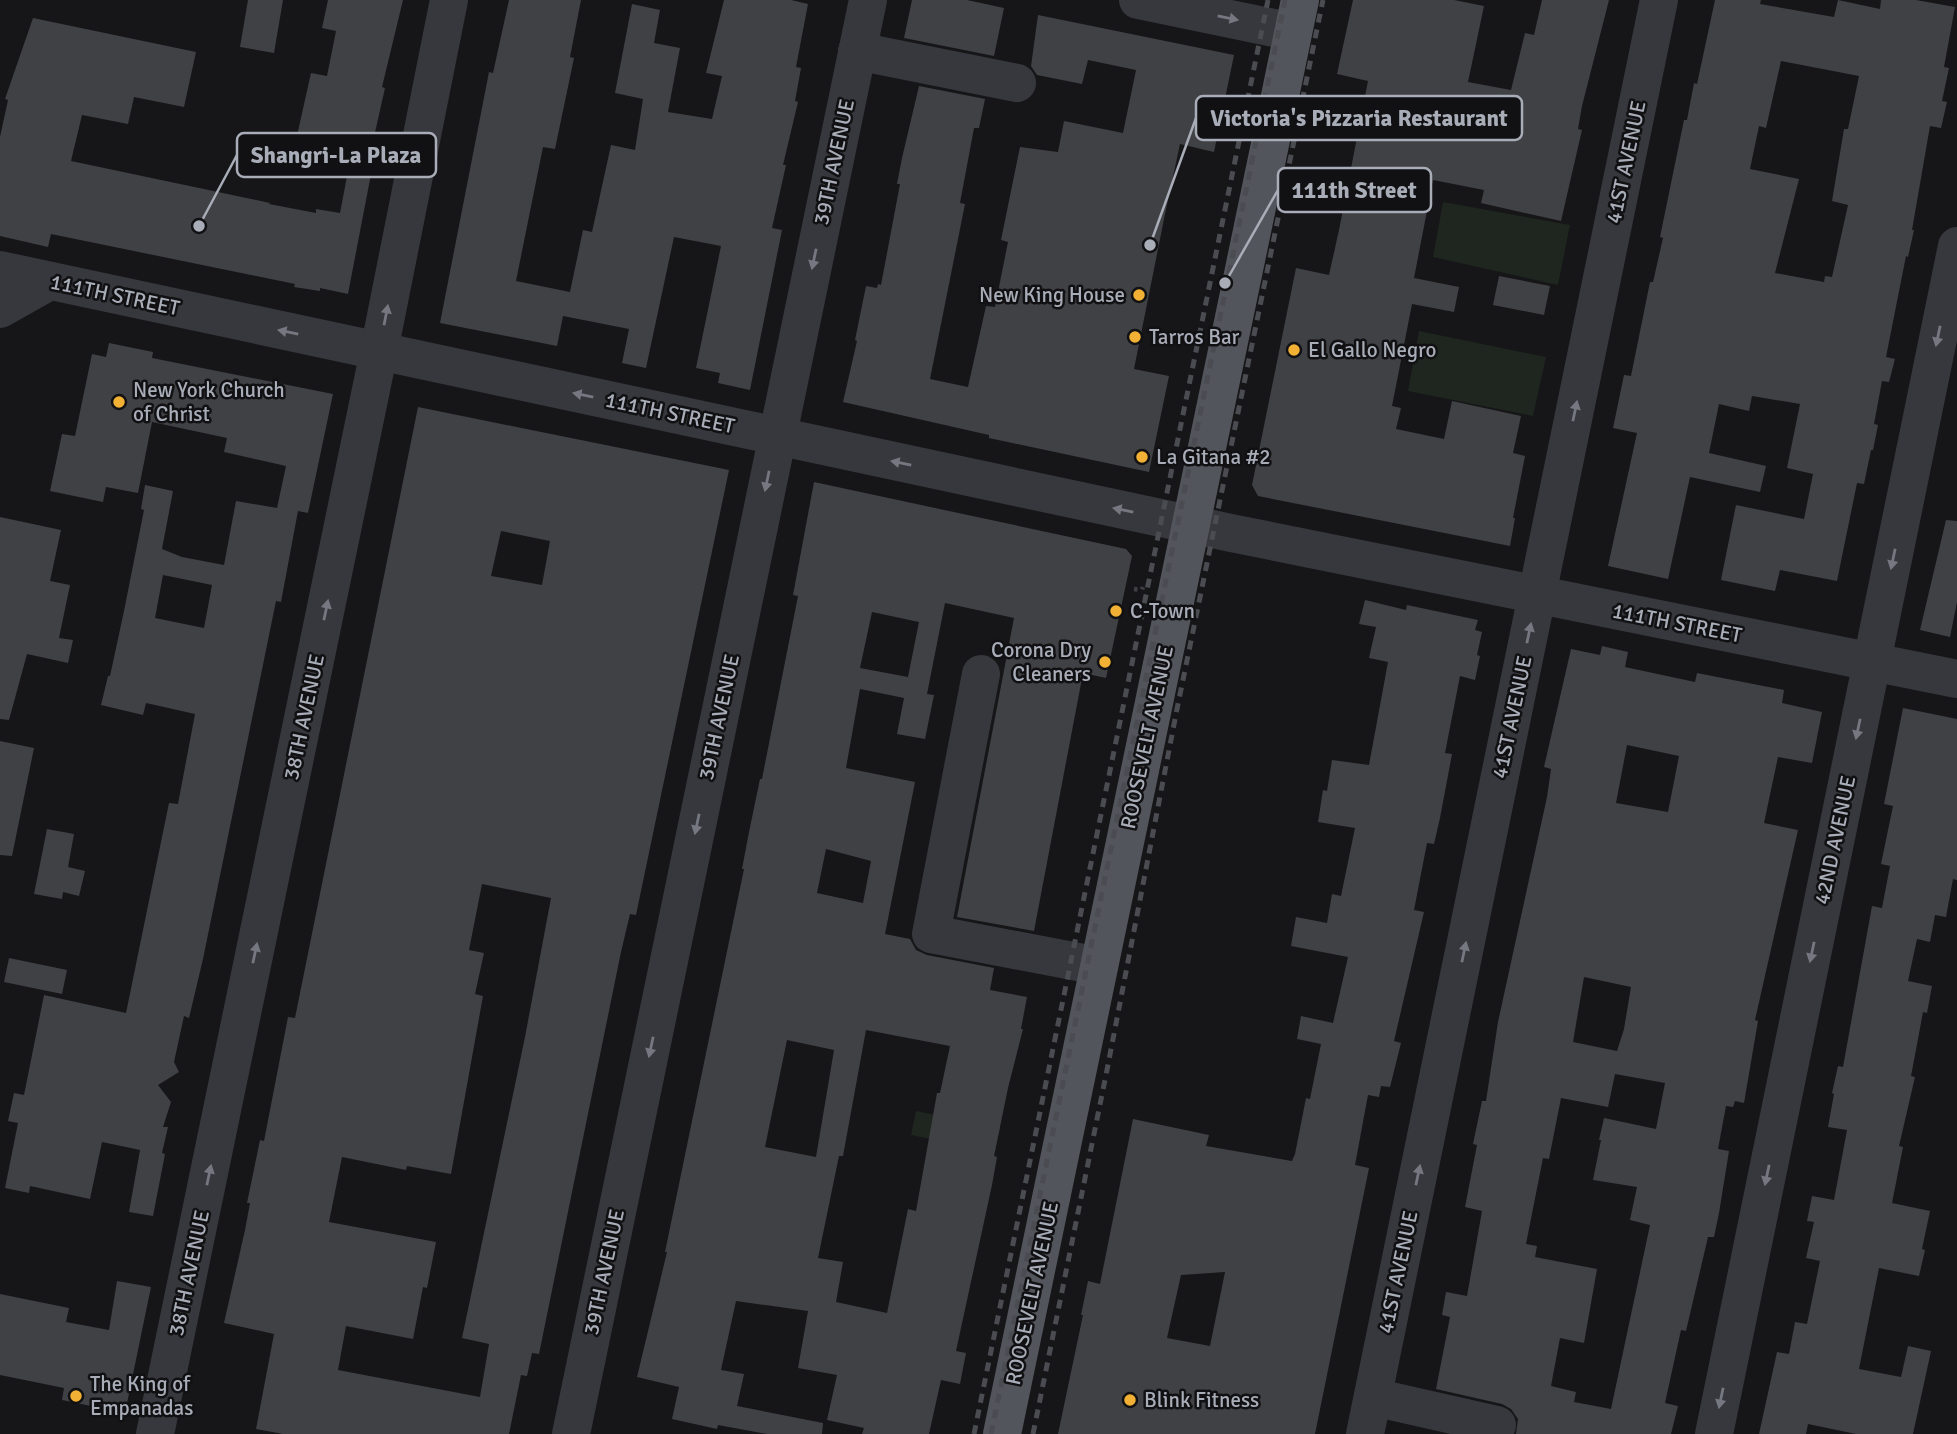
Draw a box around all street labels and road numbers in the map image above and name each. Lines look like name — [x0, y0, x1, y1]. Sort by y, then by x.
street label: 39TH AVENUE — [808, 97, 860, 227]
street label: 41ST AVENUE — [1600, 98, 1652, 226]
street label: 111TH STREET — [48, 269, 183, 322]
street label: 111TH STREET — [603, 387, 738, 440]
street label: 111TH STREET — [1610, 598, 1745, 648]
street label: ROOSEVELT AVENUE — [1115, 643, 1179, 831]
street label: 38TH AVENUE — [278, 652, 330, 782]
street label: 39TH AVENUE — [693, 652, 745, 782]
street label: 41ST AVENUE — [1486, 653, 1538, 781]
street label: 42ND AVENUE — [1809, 773, 1861, 907]
street label: ROOSEVELT AVENUE — [1000, 1199, 1064, 1387]
street label: 39TH AVENUE — [578, 1207, 630, 1337]
street label: 38TH AVENUE — [163, 1208, 215, 1338]
street label: 41ST AVENUE — [1372, 1208, 1424, 1336]

